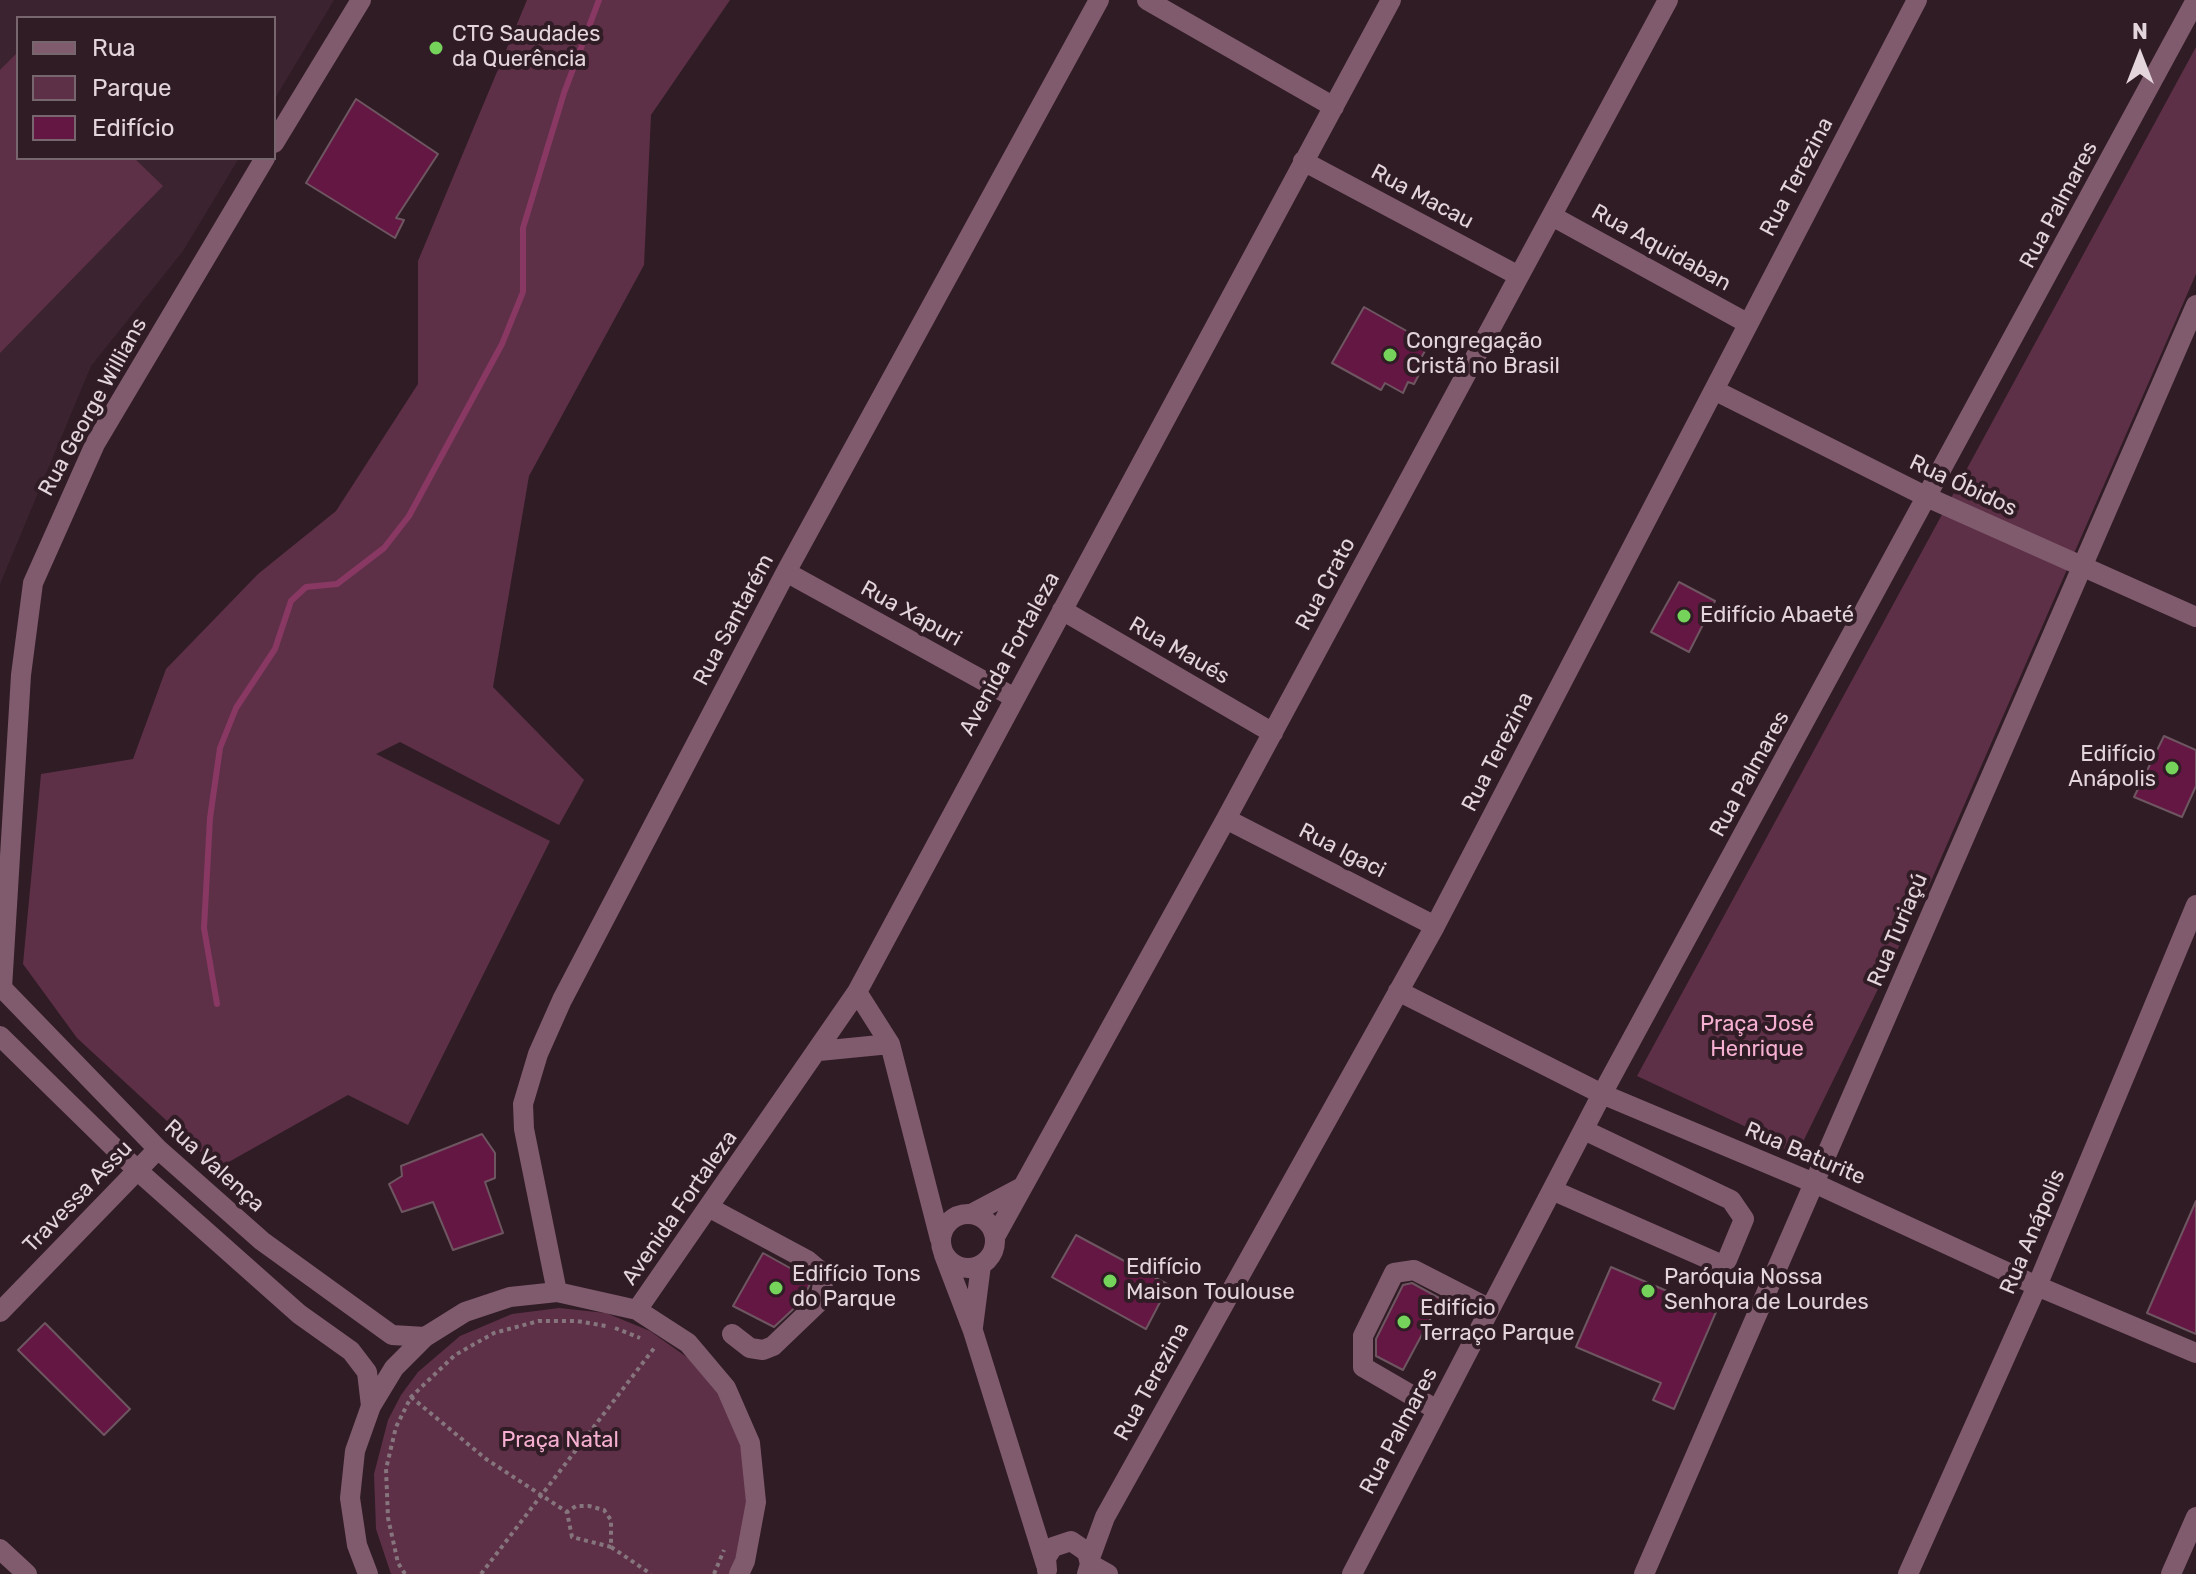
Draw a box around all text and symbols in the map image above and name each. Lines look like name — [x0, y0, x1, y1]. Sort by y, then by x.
legend — [16, 16, 276, 160]
north arrow — [2100, 16, 2180, 96]
text: N — [2132, 18, 2148, 45]
place label: CTG Saudades da Querência — [452, 22, 600, 74]
text: Rua — [92, 34, 135, 62]
marker: CTG Saudades da Querência — [427, 39, 445, 57]
text: Parque — [92, 74, 171, 102]
street label: Rua Terezina — [1755, 113, 1839, 241]
text: Edifício — [92, 114, 175, 142]
street label: Rua Palmares — [2014, 137, 2104, 273]
street label: Rua Macau — [1366, 159, 1478, 235]
street label: Rua Aquidaban — [1587, 199, 1735, 297]
street label: Rua George Willians — [33, 313, 153, 501]
place label: Congregação Cristã no Brasil — [1406, 329, 1560, 380]
marker: Congregação Cristã no Brasil — [1381, 346, 1399, 364]
street label: Rua Óbidos — [1905, 450, 2021, 522]
street label: Rua Crato — [1291, 533, 1361, 635]
street label: Rua Santarém — [688, 550, 780, 690]
street label: Avenida Fortaleza — [954, 568, 1066, 740]
street label: Rua Xapuri — [856, 575, 966, 653]
place label: Edifício Abaeté — [1700, 603, 1854, 629]
marker: Edifício Abaeté — [1675, 607, 1693, 625]
street label: Rua Maués — [1124, 612, 1234, 690]
street label: Rua Terezina — [1457, 688, 1539, 816]
street label: Rua Palmares — [1705, 706, 1795, 842]
place label: Edifício Anápolis — [2068, 742, 2156, 794]
marker: Edifício Anápolis — [2163, 759, 2181, 777]
street label: Rua Igaci — [1294, 818, 1390, 884]
street label: Rua Turiaçú — [1862, 869, 1934, 991]
park label: Praça José Henrique — [1700, 1012, 1814, 1064]
street label: Rua Valença — [158, 1114, 270, 1218]
street label: Rua Baturite — [1741, 1117, 1869, 1191]
street label: Avenida Fortaleza — [617, 1126, 743, 1290]
street label: Travessa Assu — [18, 1135, 138, 1259]
street label: Rua Anápolis — [1995, 1166, 2071, 1298]
place label: Edifício Maison Toulouse — [1126, 1255, 1295, 1306]
place label: Edifício Tons do Parque — [792, 1262, 921, 1314]
place label: Paróquia Nossa Senhora de Lourdes — [1664, 1265, 1869, 1316]
marker: Edifício Maison Toulouse — [1101, 1272, 1119, 1290]
marker: Edifício Tons do Parque — [767, 1279, 785, 1297]
marker: Paróquia Nossa Senhora de Lourdes — [1639, 1282, 1657, 1300]
place label: Edifício Terraço Parque — [1420, 1296, 1575, 1348]
marker: Edifício Terraço Parque — [1395, 1313, 1413, 1331]
street label: Rua Terezina — [1109, 1318, 1195, 1446]
street label: Rua Palmares — [1354, 1363, 1444, 1499]
park label: Praça Natal — [501, 1428, 619, 1454]

